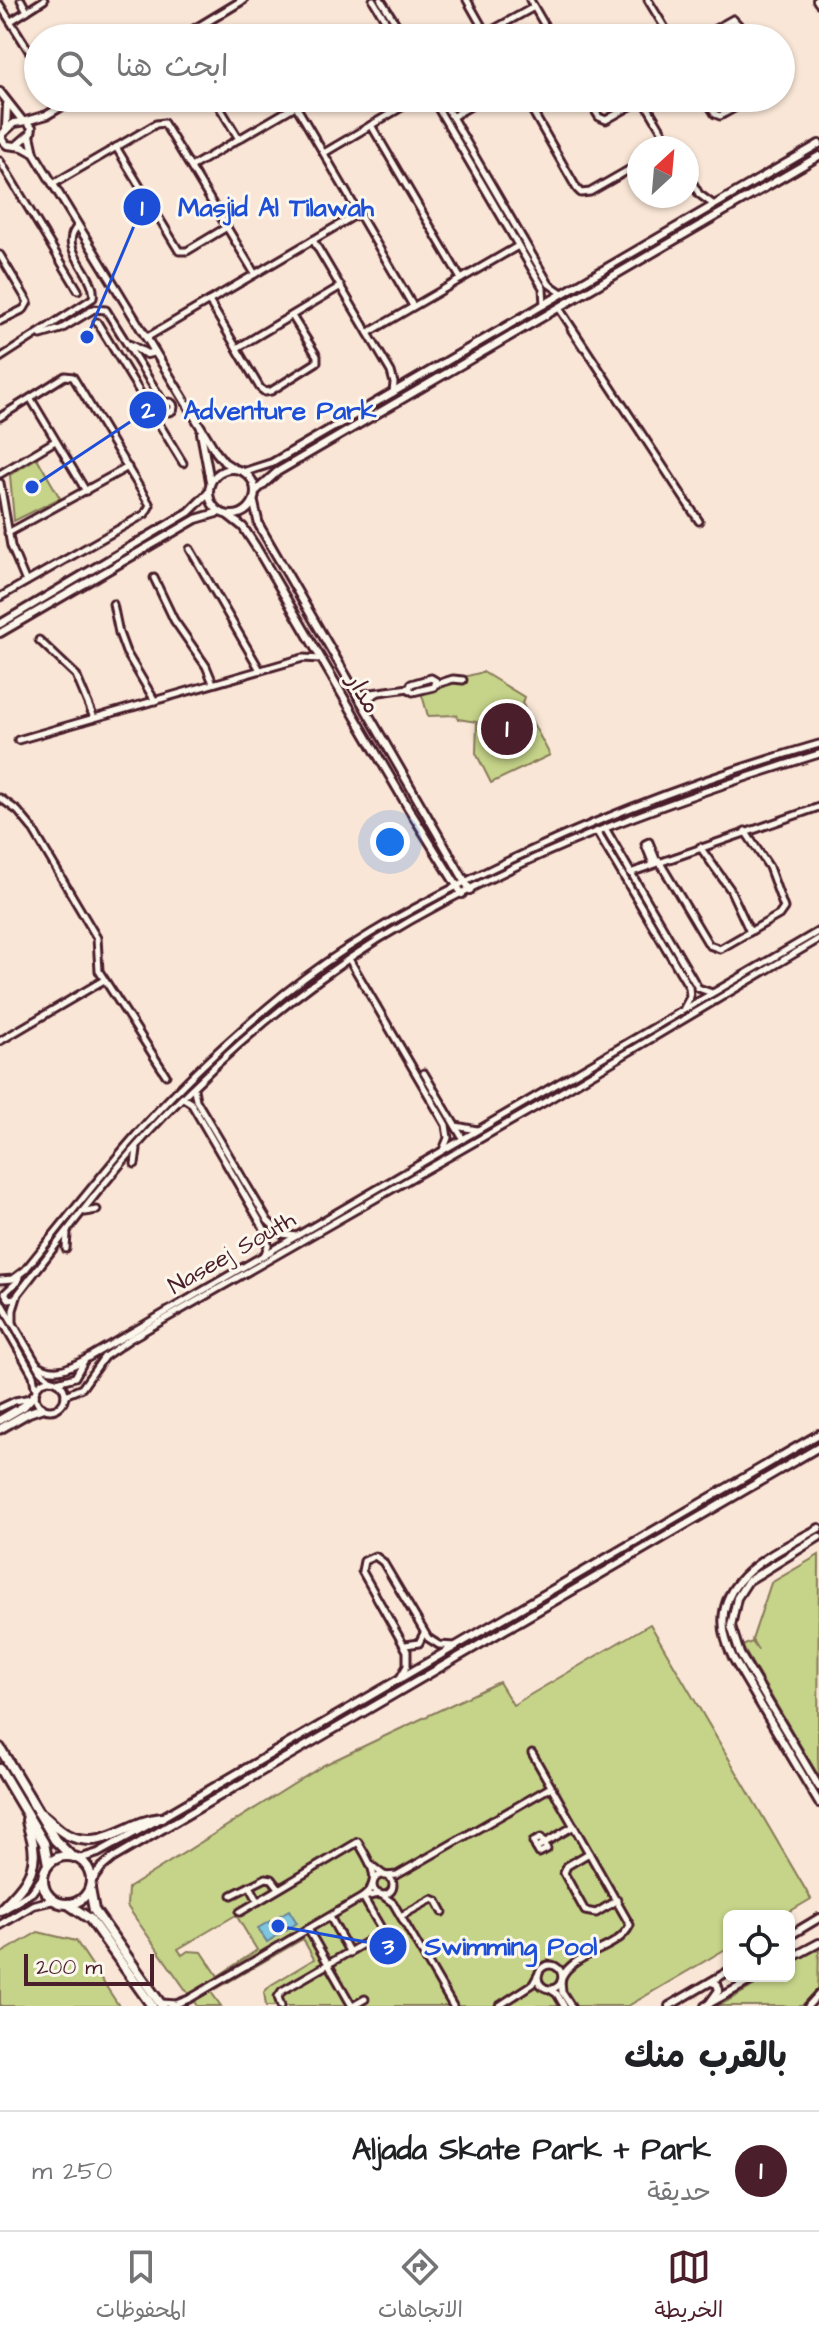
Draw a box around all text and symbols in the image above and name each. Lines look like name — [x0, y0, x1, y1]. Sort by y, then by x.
search box — [24, 24, 795, 112]
icon: search — [52, 46, 96, 90]
text: ابحث هنا — [116, 46, 228, 88]
north arrow — [627, 136, 699, 208]
callout: Masjid Al Tilawah — [122, 182, 390, 232]
text: Masjid Al Tilawah — [178, 190, 375, 226]
text: 1 — [140, 192, 144, 226]
callout: Adventure Park — [128, 385, 393, 435]
text: Adventure Park — [183, 393, 378, 429]
text: 2 — [140, 394, 155, 428]
street label: مدار — [337, 666, 388, 720]
pin: 1 — [481, 699, 533, 759]
your location — [370, 822, 410, 862]
street label: Naseej South — [162, 1203, 302, 1303]
map controls — [723, 1910, 795, 1982]
button: locate — [723, 1910, 795, 1982]
callout: Swimming Pool — [368, 1921, 613, 1971]
text: Swimming Pool — [424, 1929, 597, 1968]
text: 3 — [381, 1930, 395, 1964]
scale bar — [24, 1950, 154, 1986]
text: 200 m — [36, 1952, 102, 1983]
text: بالقرب منك — [624, 2033, 787, 2081]
text: Aljada Skate Park + Park — [352, 2129, 711, 2171]
text: 250 m — [32, 2153, 112, 2189]
text: 1 — [759, 2153, 763, 2189]
text: حديقة — [647, 2174, 711, 2210]
tab: المحفوظات — [96, 2245, 186, 2329]
tab: الاتجاهات — [378, 2245, 463, 2329]
tab: الخريطة — [655, 2245, 723, 2329]

